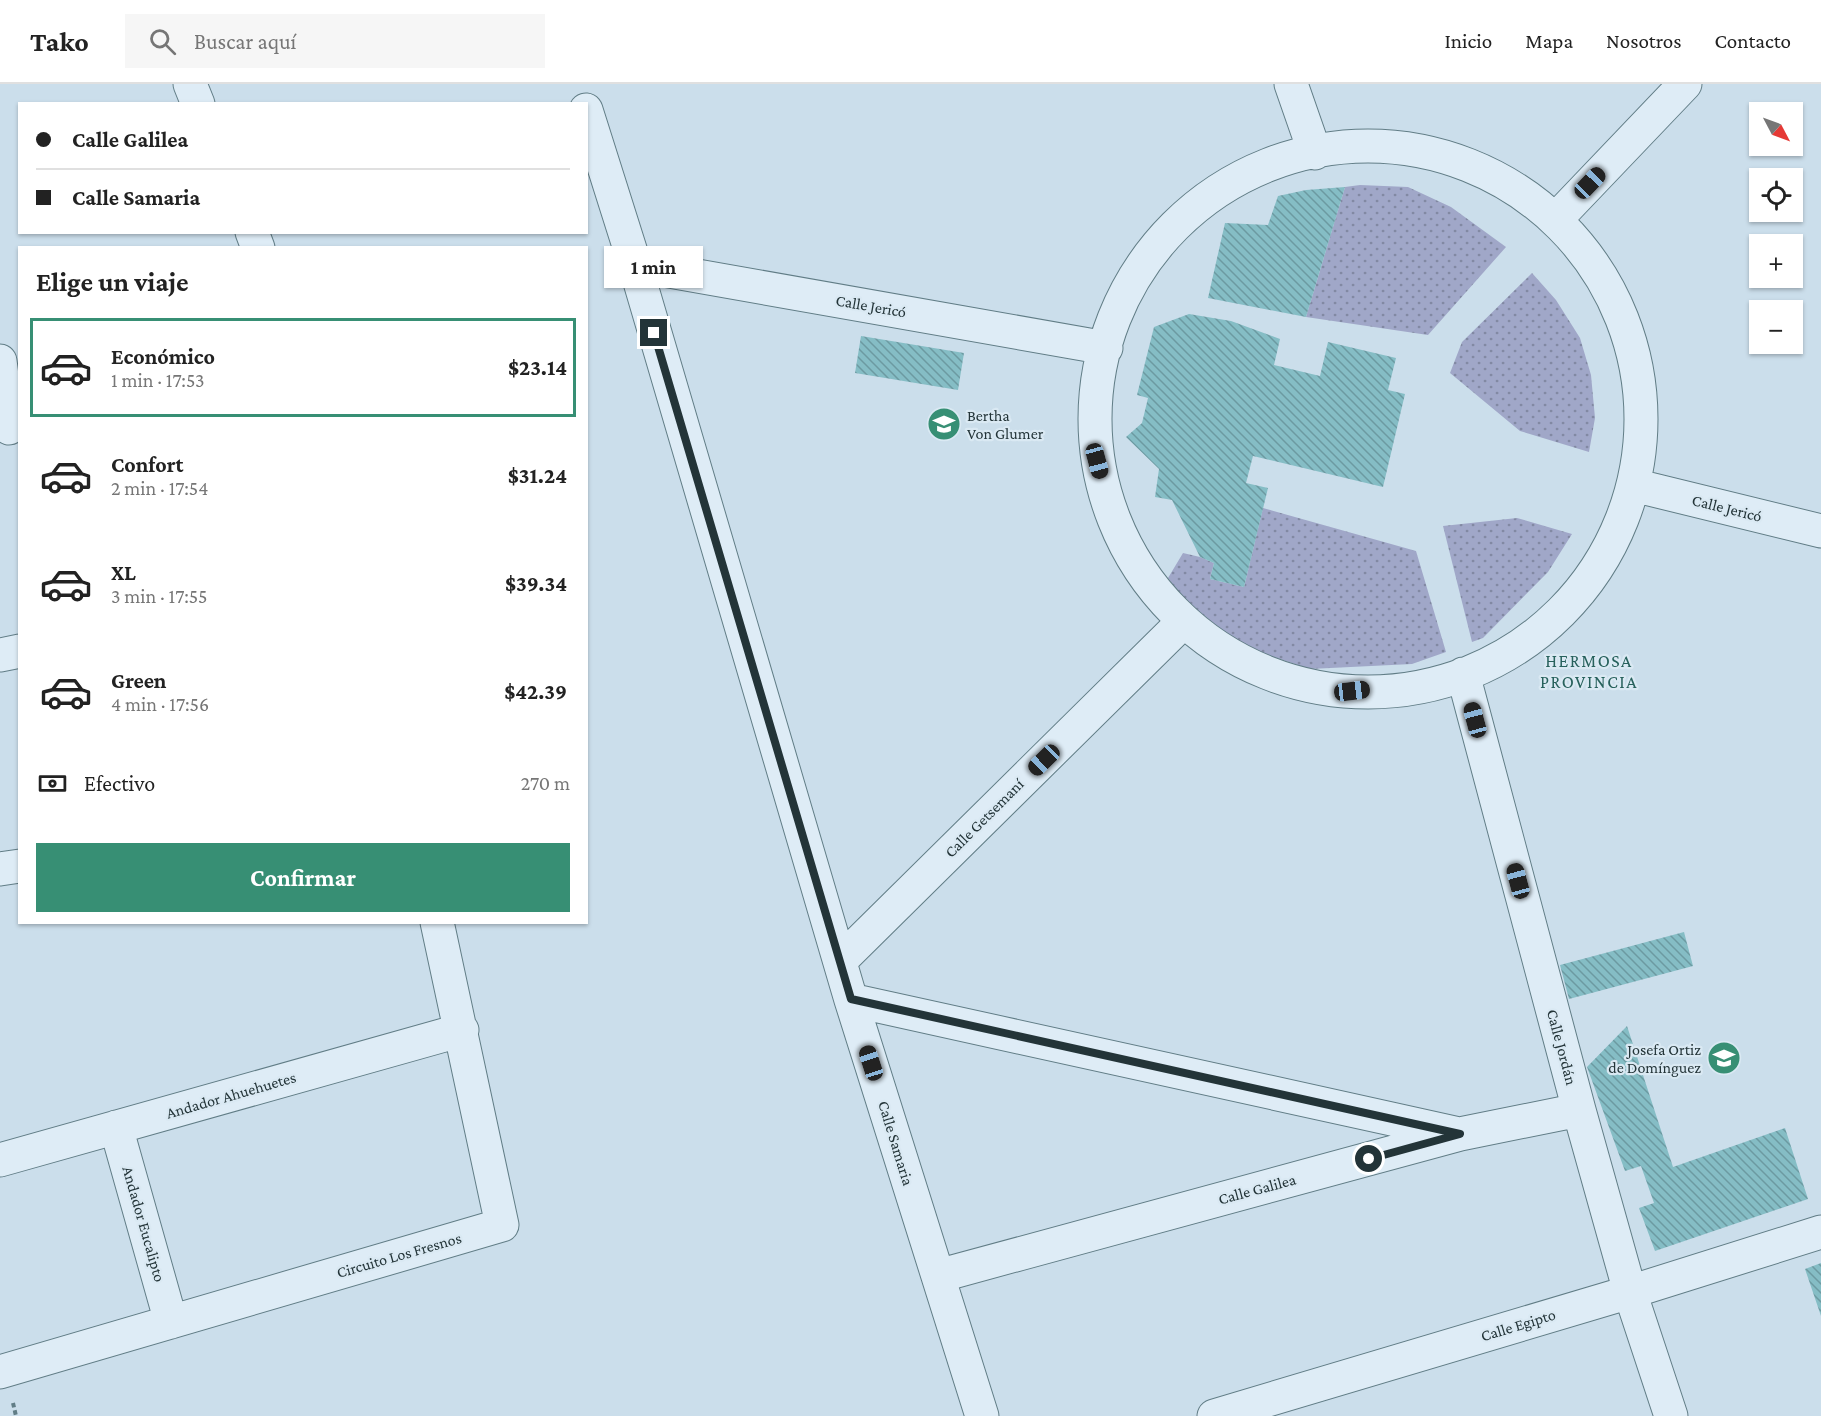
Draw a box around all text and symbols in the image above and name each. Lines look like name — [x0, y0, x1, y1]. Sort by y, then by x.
search box — [125, 14, 545, 68]
icon: search — [146, 25, 179, 58]
text: Tako — [30, 26, 89, 57]
text: Buscar aquí — [194, 29, 296, 54]
text: Inicio — [1444, 29, 1492, 53]
text: Mapa — [1525, 29, 1573, 53]
text: Nosotros — [1606, 29, 1682, 53]
text: Contacto — [1715, 29, 1791, 53]
north arrow — [1749, 102, 1803, 156]
map controls — [1749, 102, 1803, 354]
text: Calle Galilea — [72, 127, 188, 152]
car — [1571, 164, 1609, 202]
button: locate — [1749, 168, 1803, 222]
text: Calle Samaria — [72, 185, 200, 210]
button: + — [1749, 234, 1803, 288]
callout: 1 min — [604, 246, 704, 288]
text: 1 min — [631, 256, 676, 278]
text: Elige un viaje — [36, 267, 189, 297]
street label: Calle Jericó — [834, 291, 908, 322]
button: − — [1749, 300, 1803, 354]
route end — [640, 319, 667, 346]
icon: car — [39, 341, 93, 395]
text: Económico — [111, 344, 215, 369]
text: $23.14 — [508, 355, 567, 380]
text: 1 min · 17:53 — [111, 369, 205, 391]
school or university icon: Bertha Von Glumer — [926, 406, 962, 442]
place label: Bertha Von Glumer — [967, 407, 1044, 442]
car — [1084, 441, 1110, 481]
icon: car — [39, 449, 93, 503]
text: Confort — [111, 452, 184, 477]
text: $31.24 — [508, 463, 567, 488]
text: 2 min · 17:54 — [111, 477, 208, 499]
street label: Calle Jericó — [1690, 491, 1764, 526]
icon: car — [39, 557, 93, 611]
text: XL — [111, 560, 136, 585]
text: $39.34 — [505, 571, 567, 596]
text: 3 min · 17:55 — [111, 585, 207, 607]
district label: HERMOSA PROVINCIA — [1540, 651, 1638, 692]
icon: car — [39, 665, 93, 719]
text: Green — [111, 668, 167, 693]
text: $42.39 — [504, 679, 567, 704]
car — [1333, 680, 1371, 702]
text: 4 min · 17:56 — [111, 693, 209, 715]
car — [1462, 700, 1488, 740]
car — [1025, 741, 1063, 779]
icon: cash — [36, 767, 69, 800]
text: Efectivo — [84, 771, 155, 796]
text: 270 m — [521, 772, 570, 794]
street label: Calle Getsemaní — [941, 775, 1027, 861]
button: Confirmar — [36, 843, 570, 912]
car — [1505, 861, 1531, 901]
street label: Calle Jordán — [1543, 1007, 1580, 1087]
school or university icon: Josefa Ortiz de Domínguez — [1706, 1040, 1742, 1076]
place label: Josefa Ortiz de Domínguez — [1608, 1041, 1701, 1077]
car — [857, 1043, 885, 1083]
street label: Andador Ahuehuetes — [164, 1068, 298, 1122]
street label: Calle Samaria — [875, 1099, 917, 1188]
route start — [1355, 1145, 1382, 1172]
street label: Andador Eucalipto — [118, 1164, 169, 1284]
street label: Calle Galilea — [1216, 1170, 1298, 1208]
street label: Circuito Los Fresnos — [335, 1229, 463, 1281]
street label: Calle Egipto — [1479, 1306, 1558, 1345]

